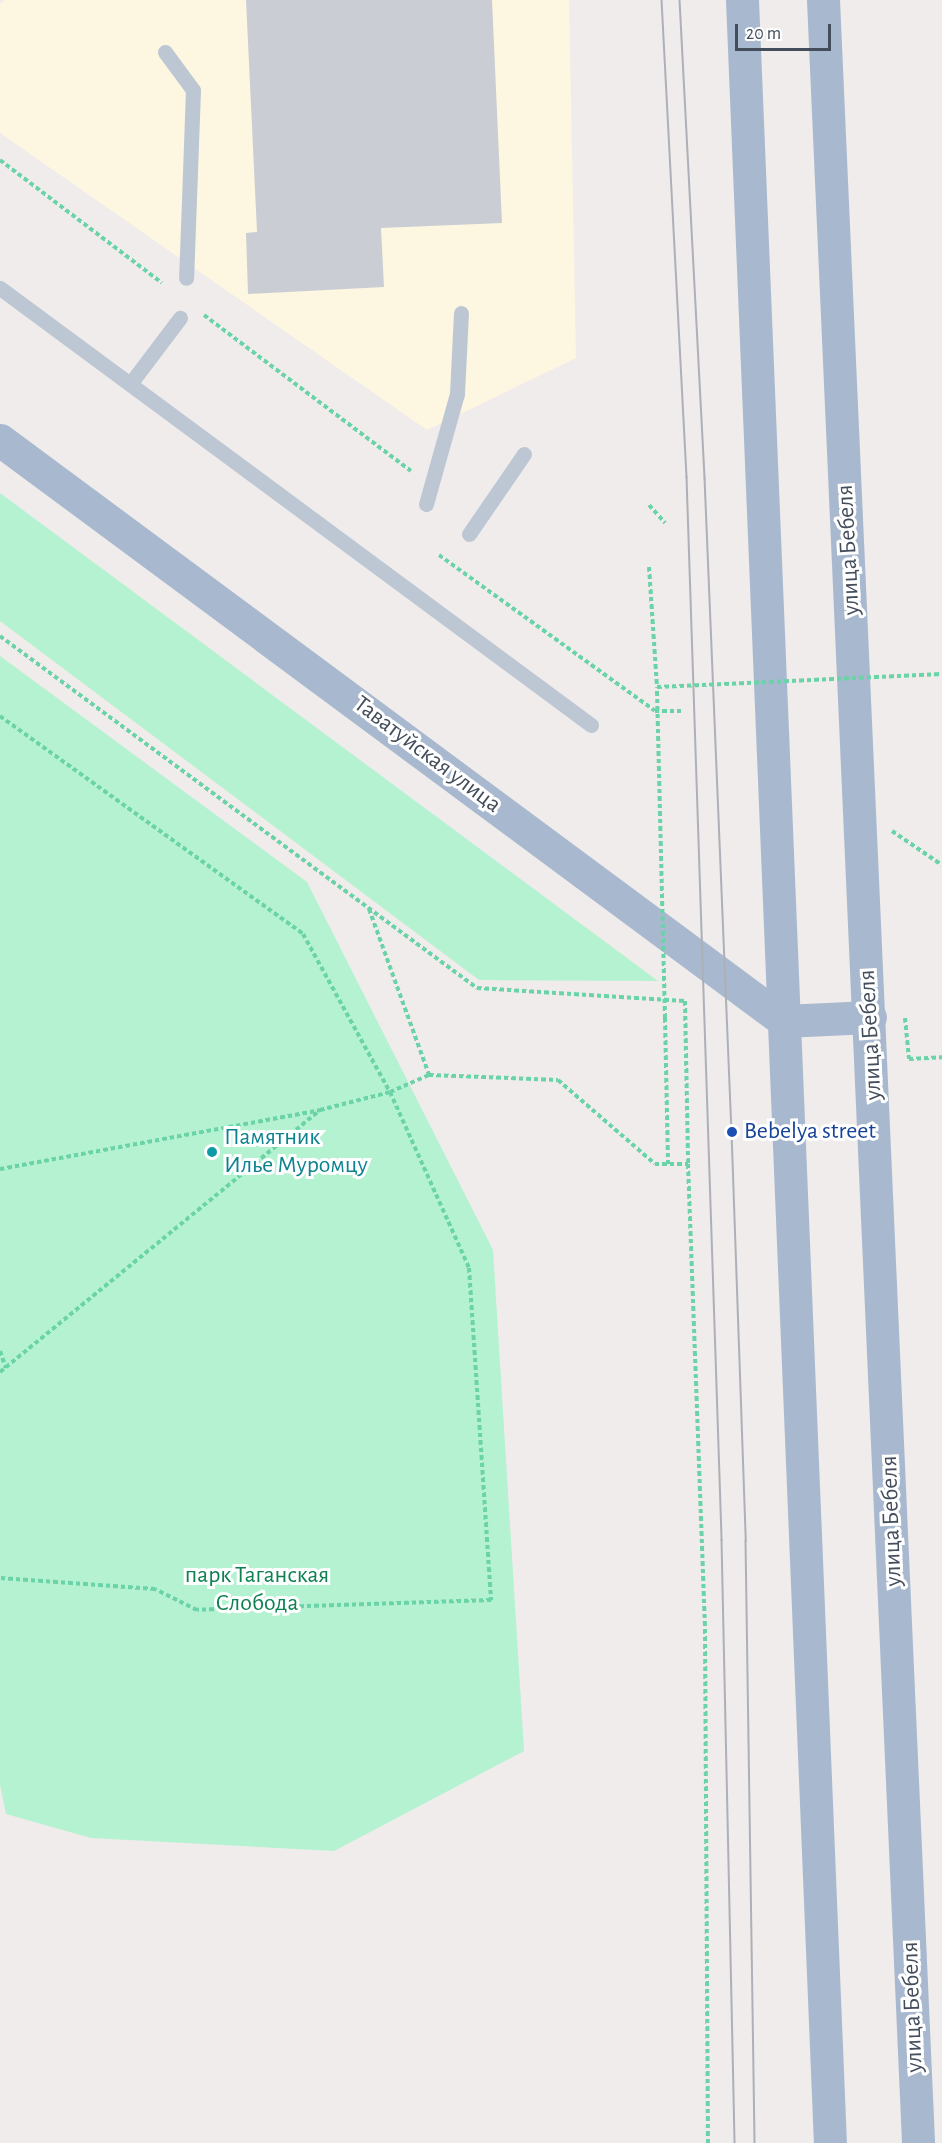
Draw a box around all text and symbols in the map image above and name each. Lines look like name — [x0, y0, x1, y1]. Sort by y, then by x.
scale bar — [738, 12, 834, 50]
text: 20 m — [746, 25, 781, 43]
street label: улица Бебеля — [831, 484, 867, 616]
street label: Таватуйская улица — [348, 690, 506, 820]
street label: улица Бебеля — [853, 969, 889, 1101]
place label: Bebelya street — [744, 1118, 876, 1146]
place label: Памятник Илье Муромцу — [224, 1124, 368, 1180]
marker: Bebelya street — [725, 1125, 739, 1139]
marker: Памятник Илье Муромцу — [205, 1145, 219, 1159]
street label: улица Бебеля — [875, 1455, 909, 1587]
park label: парк Таганская Слобода — [185, 1562, 329, 1618]
street label: улица Бебеля — [896, 1941, 930, 2073]

